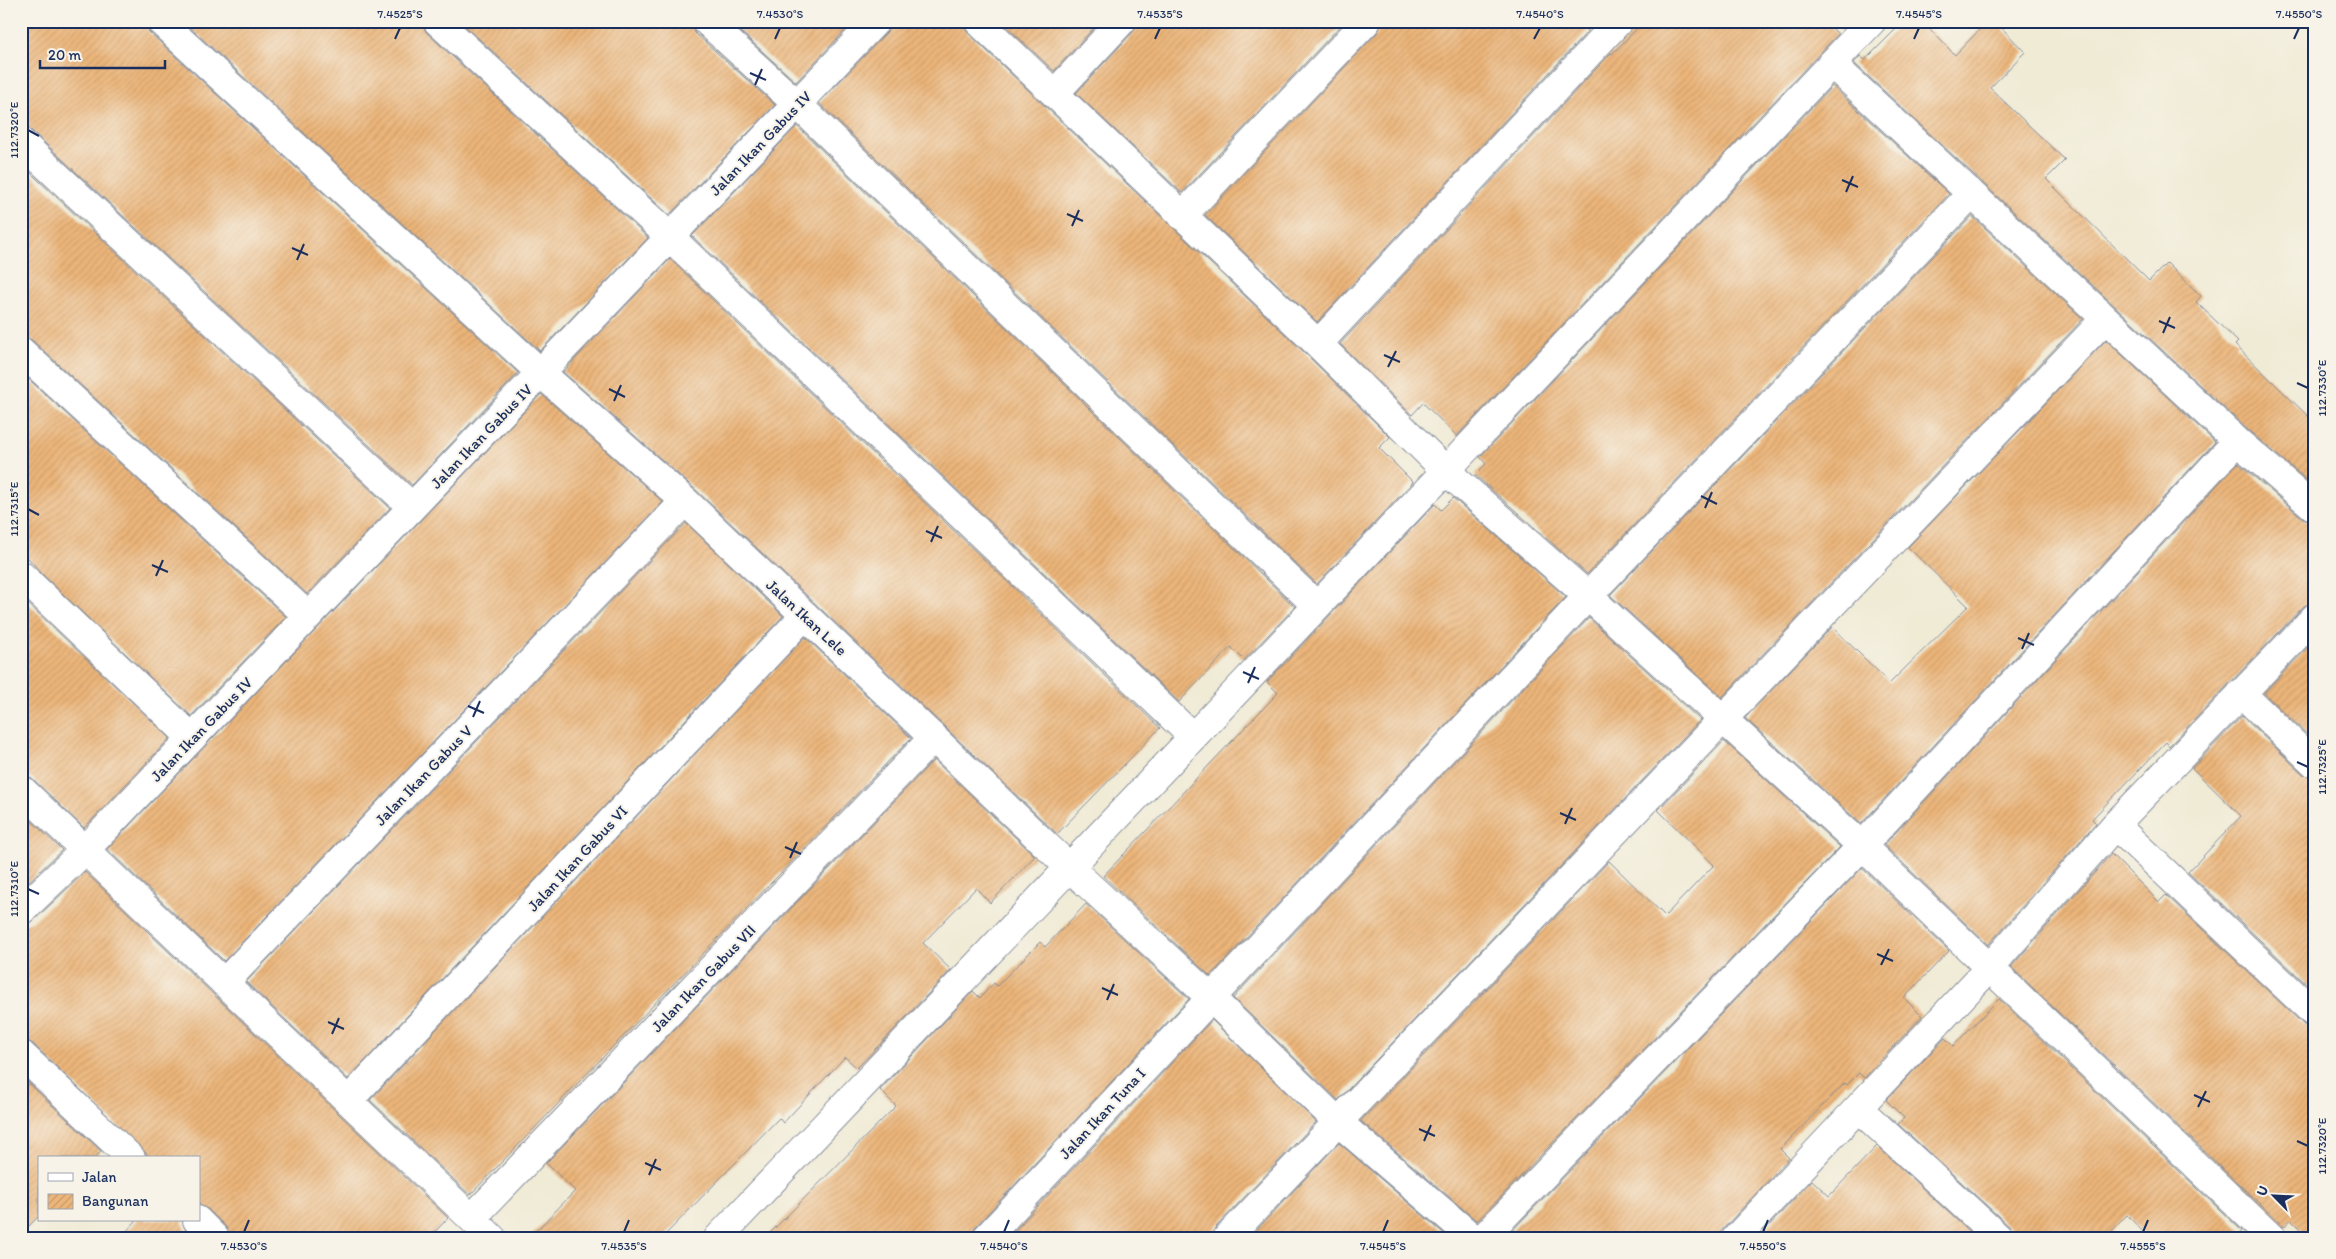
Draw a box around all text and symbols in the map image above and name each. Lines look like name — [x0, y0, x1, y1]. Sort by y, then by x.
text: 7.4525°S — [377, 7, 423, 21]
text: 7.4530°S — [757, 7, 804, 21]
text: 7.4535°S — [1137, 7, 1183, 21]
text: 7.4540°S — [1516, 7, 1564, 21]
text: 7.4545°S — [1896, 7, 1942, 21]
text: 7.4550°S — [2276, 7, 2322, 21]
scale bar — [40, 38, 165, 70]
text: 20 m — [48, 46, 82, 64]
street label: Jalan Ikan Gabus IV — [706, 87, 816, 200]
text: 112.7320°E — [7, 101, 21, 158]
text: 112.7330°E — [2315, 359, 2329, 417]
street label: Jalan Ikan Gabus IV — [427, 380, 537, 493]
text: 112.7315°E — [7, 481, 21, 536]
street label: Jalan Ikan Lele — [762, 575, 851, 660]
street label: Jalan Ikan Gabus IV — [147, 673, 257, 786]
street label: Jalan Ikan Gabus V — [371, 721, 476, 829]
text: 112.7325°E — [2315, 739, 2329, 795]
street label: Jalan Ikan Gabus VI — [523, 801, 631, 915]
text: 112.7310°E — [7, 861, 21, 917]
street label: Jalan Ikan Gabus VII — [647, 921, 760, 1036]
street label: Jalan Ikan Tuna I — [1055, 1064, 1150, 1163]
text: 112.7320°E — [2315, 1117, 2329, 1174]
legend — [38, 1156, 200, 1222]
text: Jalan — [82, 1168, 116, 1186]
north arrow — [2248, 1172, 2298, 1222]
text: U — [2253, 1183, 2272, 1199]
text: Bangunan — [82, 1192, 149, 1210]
text: 7.4530°S — [221, 1239, 268, 1253]
text: 7.4535°S — [601, 1239, 647, 1253]
text: 7.4540°S — [980, 1239, 1028, 1253]
text: 7.4545°S — [1360, 1239, 1406, 1253]
text: 7.4550°S — [1740, 1239, 1786, 1253]
text: 7.4555°S — [2120, 1239, 2166, 1253]

